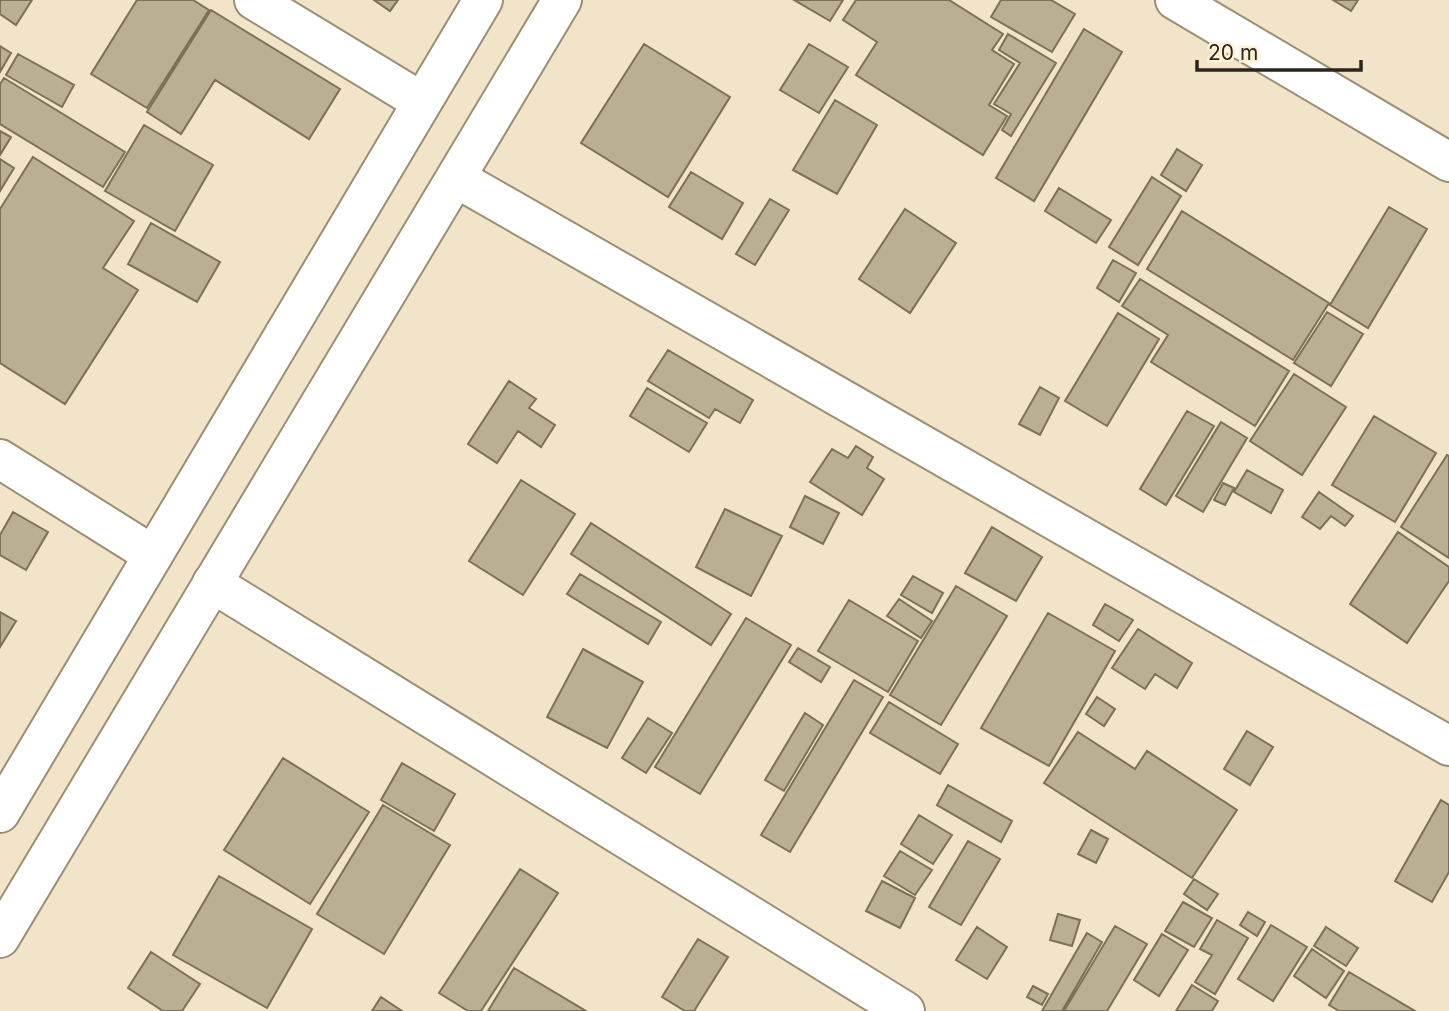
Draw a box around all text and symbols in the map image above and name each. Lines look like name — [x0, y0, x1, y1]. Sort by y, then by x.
scale bar — [1197, 28, 1362, 72]
text: 20 m — [1208, 40, 1258, 65]

